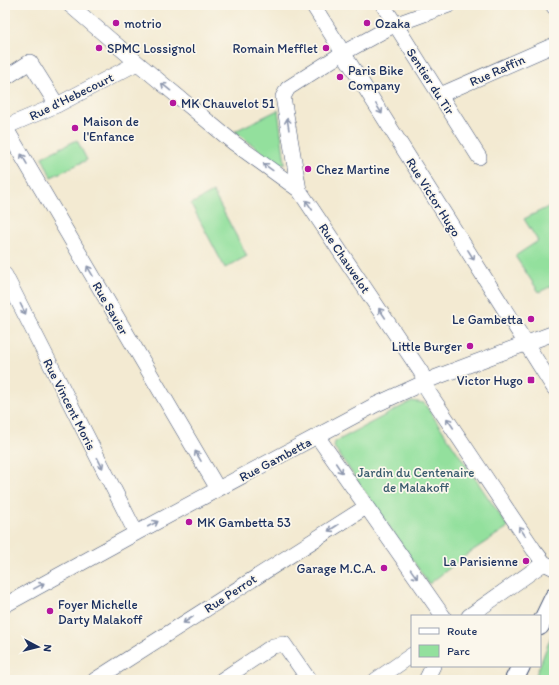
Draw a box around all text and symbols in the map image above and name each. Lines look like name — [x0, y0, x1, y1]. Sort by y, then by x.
place label: motrio — [124, 16, 162, 31]
place label: Ozaka — [375, 16, 411, 31]
marker: motrio — [111, 18, 121, 28]
marker: Ozaka — [362, 18, 372, 28]
place label: SPMC Lossignol — [107, 41, 196, 56]
place label: Romain Mefflet — [232, 41, 318, 56]
marker: SPMC Lossignol — [94, 43, 104, 53]
marker: Romain Mefflet — [321, 43, 331, 53]
street label: Sentier du Tir — [404, 45, 458, 117]
street label: Rue Raffin — [467, 51, 528, 89]
place label: Paris Bike Company — [348, 63, 403, 93]
street label: Rue d'Hebecourt — [27, 70, 116, 123]
marker: Paris Bike Company — [335, 72, 345, 82]
one-way arrow — [160, 82, 171, 91]
place label: MK Chauvelot 51 — [181, 96, 275, 111]
marker: MK Chauvelot 51 — [168, 98, 178, 108]
one-way arrow — [375, 103, 383, 114]
place label: Maison de l'Enfance — [83, 114, 139, 144]
one-way arrow — [284, 118, 292, 131]
marker: Maison de l'Enfance — [70, 123, 80, 133]
one-way arrow — [19, 153, 27, 165]
street label: Rue Victor Hugo — [403, 155, 464, 240]
place label: Chez Martine — [316, 162, 390, 177]
one-way arrow — [262, 163, 273, 171]
marker: Chez Martine — [303, 164, 313, 174]
one-way arrow — [305, 199, 313, 211]
street label: Rue Chauvelot — [316, 221, 373, 296]
one-way arrow — [467, 249, 475, 261]
one-way arrow — [85, 265, 93, 277]
street label: Rue Savier — [89, 279, 132, 337]
one-way arrow — [19, 303, 27, 315]
one-way arrow — [378, 308, 386, 319]
place label: Le Gambetta — [452, 312, 523, 327]
marker: Le Gambetta — [526, 314, 536, 324]
place label: Little Burger — [392, 339, 463, 354]
marker: Little Burger — [465, 341, 475, 351]
street label: Rue Vincent Moris — [40, 356, 99, 453]
place label: Victor Hugo — [457, 373, 523, 388]
marker: Victor Hugo — [526, 375, 536, 385]
one-way arrow — [446, 418, 454, 429]
street label: Rue Gambetta — [237, 434, 314, 485]
one-way arrow — [193, 450, 201, 462]
one-way arrow — [97, 457, 104, 469]
one-way arrow — [335, 463, 343, 474]
park label: Jardin du Centenaire de Malakoff — [358, 465, 474, 495]
place label: MK Gambetta 53 — [197, 515, 291, 530]
marker: MK Gambetta 53 — [184, 517, 194, 527]
one-way arrow — [147, 519, 159, 527]
one-way arrow — [328, 524, 339, 532]
one-way arrow — [518, 526, 526, 537]
place label: La Parisienne — [443, 554, 518, 569]
marker: La Parisienne — [521, 556, 531, 566]
place label: Garage M.C.A. — [296, 561, 376, 576]
marker: Garage M.C.A. — [379, 563, 389, 573]
one-way arrow — [410, 569, 418, 580]
street label: Rue Perrot — [201, 571, 259, 616]
one-way arrow — [33, 582, 45, 590]
place label: Foyer Michelle Darty Malakoff — [58, 597, 143, 627]
marker: Foyer Michelle Darty Malakoff — [45, 606, 55, 616]
legend — [411, 615, 541, 667]
one-way arrow — [182, 617, 194, 625]
text: Route — [447, 624, 477, 638]
north arrow — [18, 627, 58, 667]
text: N — [41, 644, 54, 653]
text: Parc — [447, 644, 470, 658]

